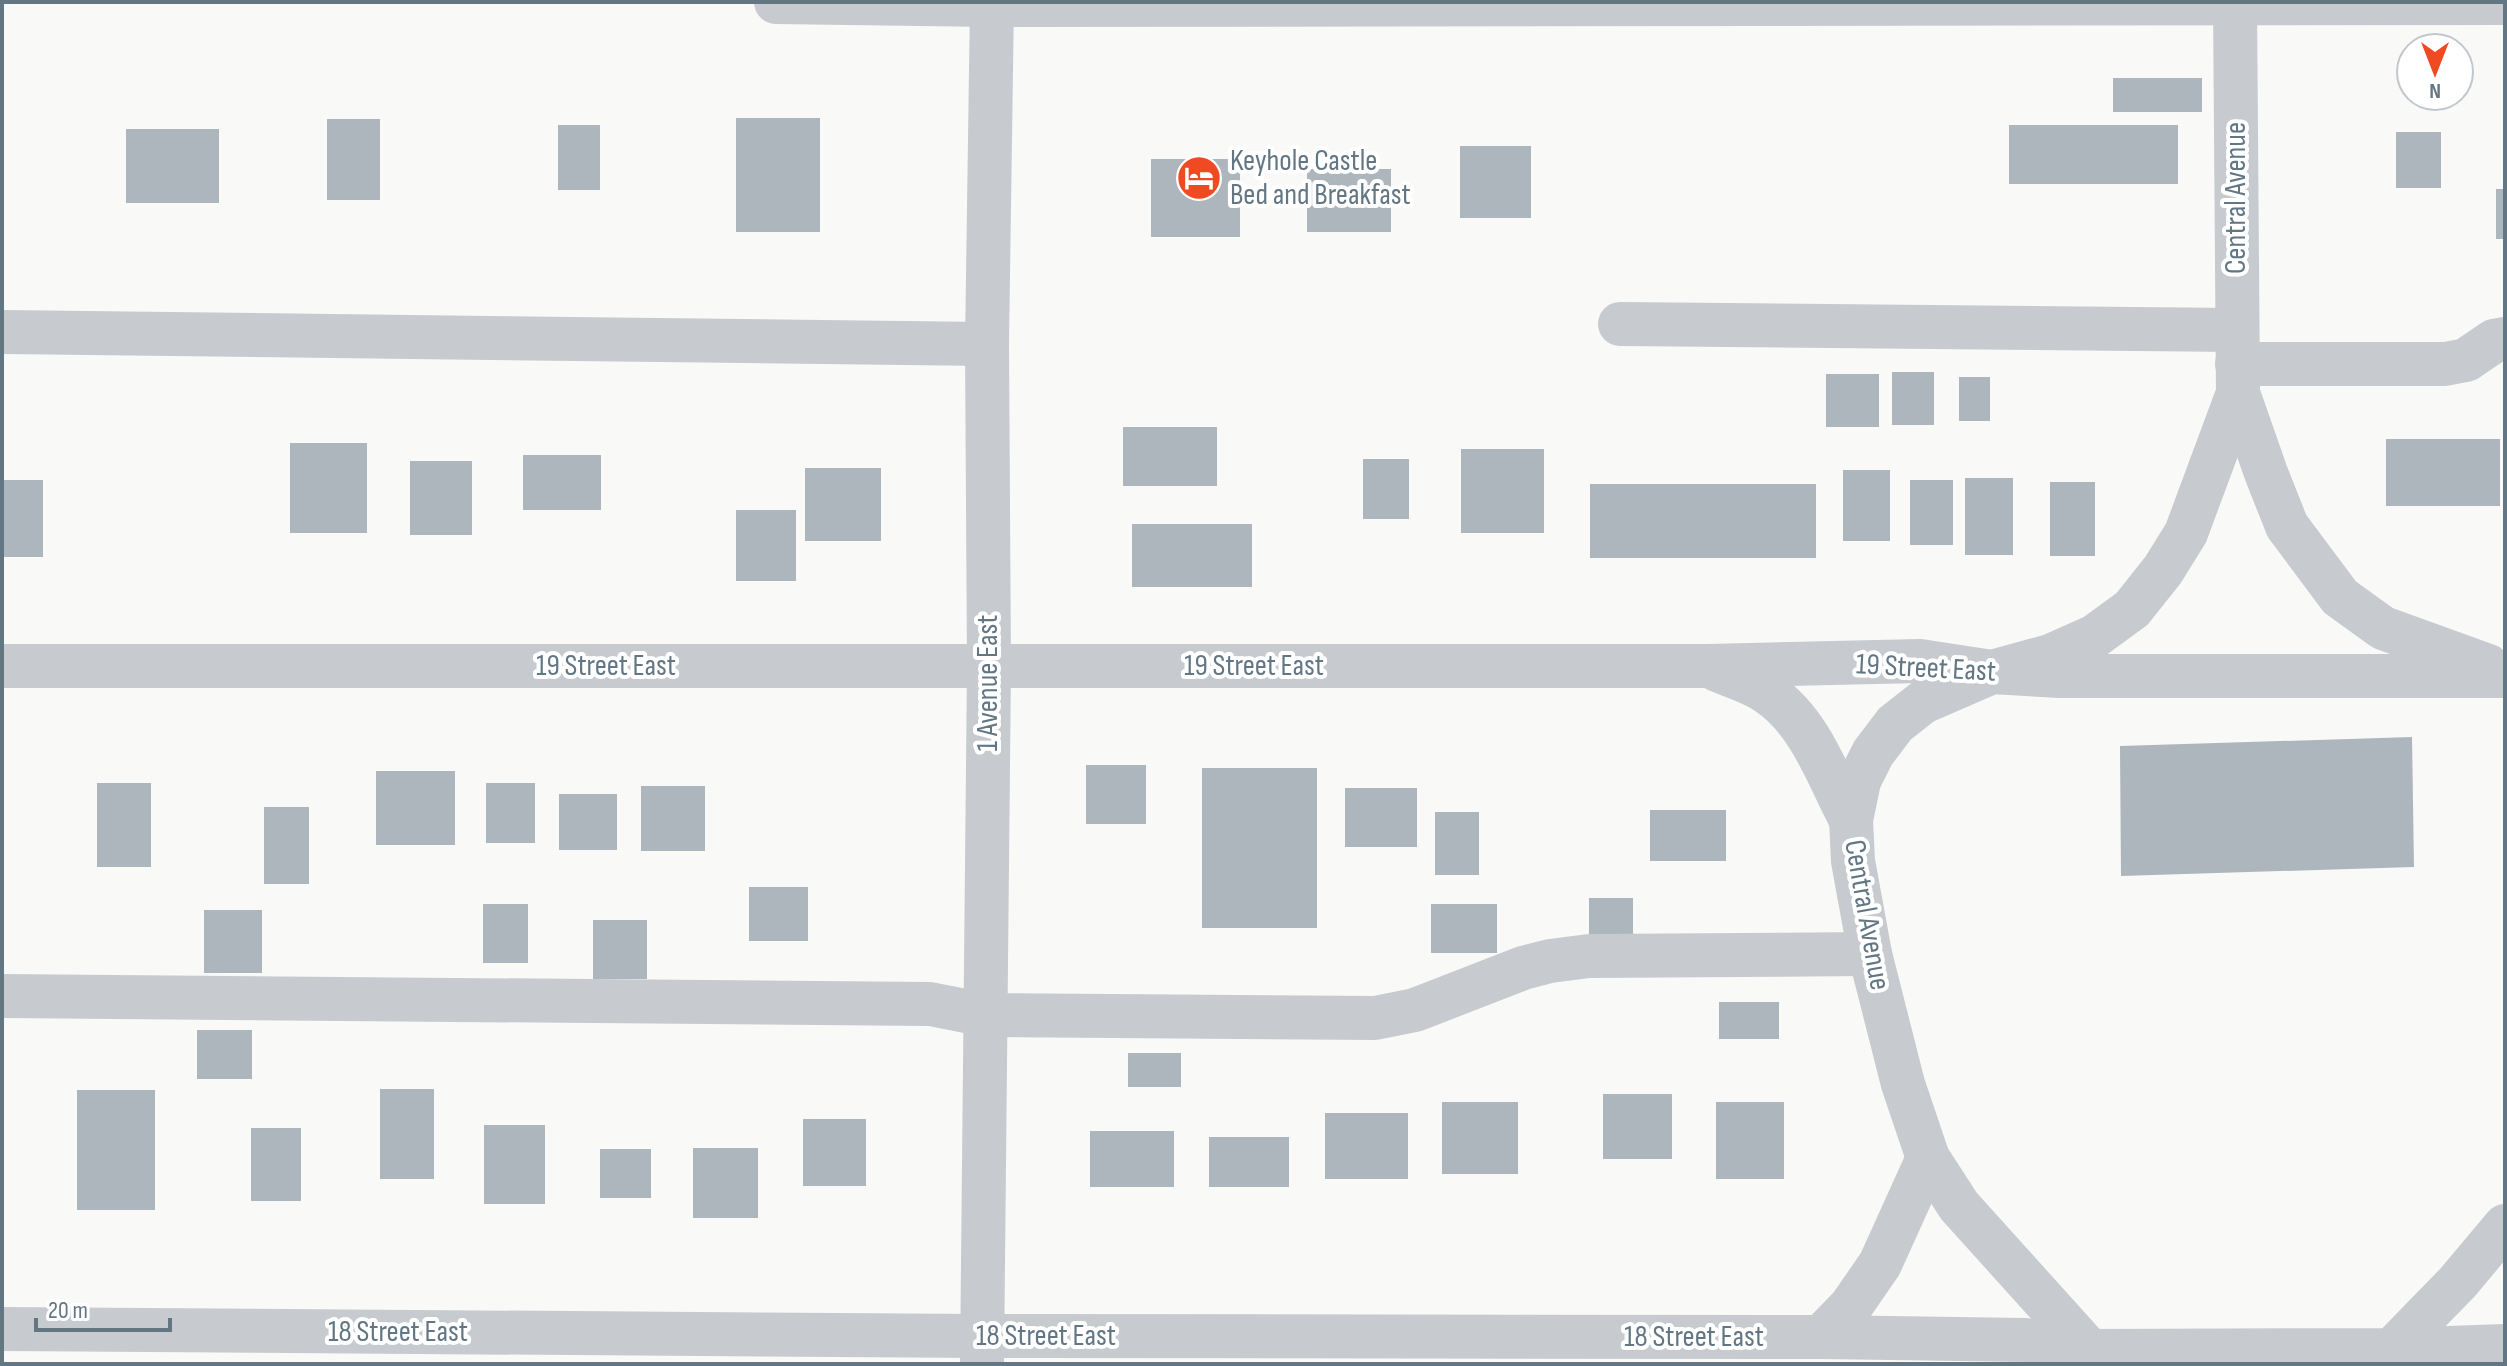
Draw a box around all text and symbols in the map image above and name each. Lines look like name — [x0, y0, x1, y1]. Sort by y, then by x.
north arrow — [2395, 32, 2475, 112]
text: N — [2429, 77, 2441, 104]
street label: Central Avenue — [2218, 122, 2254, 274]
place label: Keyhole Castle Bed and Breakfast — [1230, 143, 1411, 213]
hotel icon: Keyhole Castle Bed and Breakfast — [1175, 154, 1223, 202]
street label: 1 Avenue East — [970, 615, 1006, 751]
street label: 19 Street East — [1855, 646, 1997, 690]
street label: 19 Street East — [536, 648, 676, 684]
street label: 19 Street East — [1184, 648, 1324, 684]
street label: Central Avenue — [1836, 837, 1898, 993]
scale bar — [36, 1282, 170, 1332]
text: 20 m — [48, 1296, 88, 1325]
street label: 18 Street East — [328, 1314, 468, 1350]
street label: 18 Street East — [976, 1318, 1116, 1354]
street label: 18 Street East — [1624, 1319, 1764, 1355]

